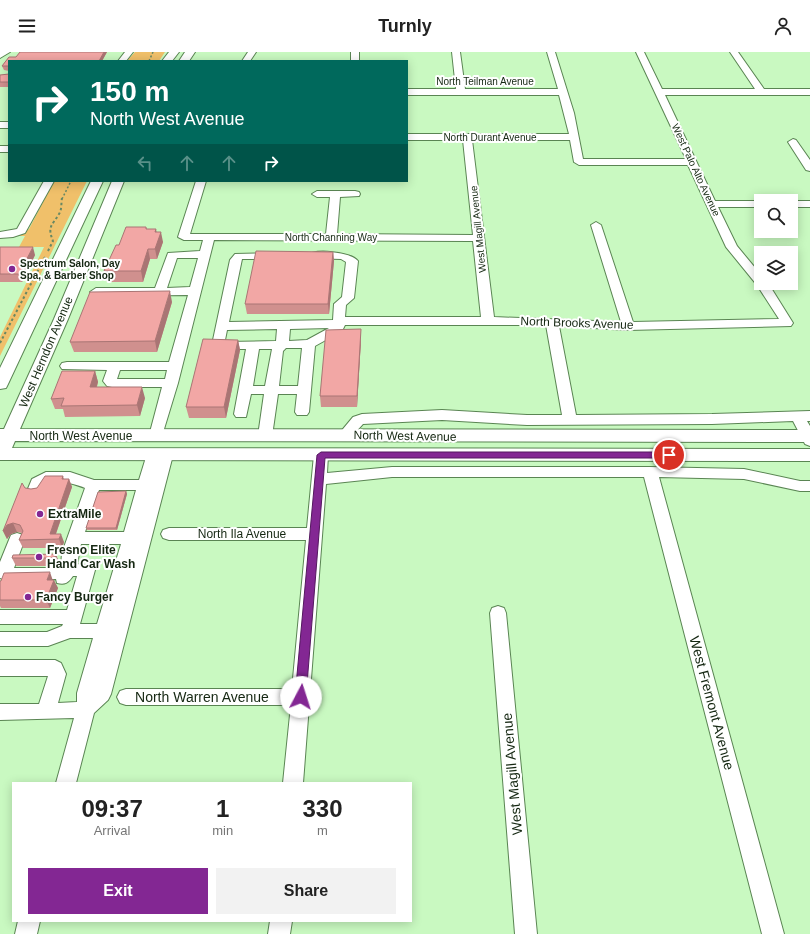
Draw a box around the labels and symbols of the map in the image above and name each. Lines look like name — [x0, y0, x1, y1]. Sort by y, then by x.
street label: North Teilman Avenue — [436, 76, 534, 87]
street label: West Palo Alto Avenue — [670, 122, 722, 218]
street label: North Durant Avenue — [443, 132, 537, 143]
street label: West Magill Avenue — [468, 185, 488, 273]
street label: North Channing Way — [285, 232, 377, 243]
place label: Spectrum Salon, Day Spa, & Barber Shop — [20, 258, 120, 281]
marker: Spectrum Salon, Day Spa, & Barber Shop — [7, 264, 17, 274]
street label: West Herndon Avenue — [16, 294, 76, 410]
street label: North Brooks Avenue — [520, 314, 634, 332]
street label: North West Avenue — [353, 428, 457, 444]
street label: North West Avenue — [30, 429, 133, 443]
pin — [652, 438, 686, 472]
place label: ExtraMile — [48, 507, 102, 521]
marker: ExtraMile — [35, 509, 45, 519]
street label: North Ila Avenue — [198, 527, 287, 541]
place label: Fresno Elite Hand Car Wash — [47, 543, 135, 571]
marker: Fresno Elite Hand Car Wash — [34, 552, 44, 562]
place label: Fancy Burger — [36, 590, 114, 604]
marker: Fancy Burger — [23, 592, 33, 602]
street label: West Fremont Avenue — [686, 634, 738, 772]
position arrow — [280, 676, 322, 718]
street label: North Warren Avenue — [135, 689, 269, 705]
street label: West Magill Avenue — [499, 712, 525, 836]

